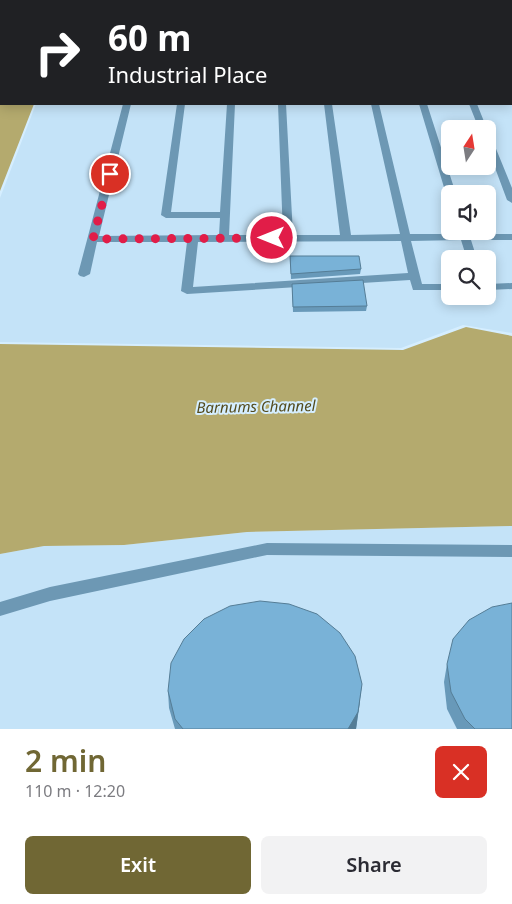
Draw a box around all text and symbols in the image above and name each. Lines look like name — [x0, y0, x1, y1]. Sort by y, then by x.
text: 60 m — [108, 14, 191, 61]
icon: right — [25, 20, 90, 85]
text: Industrial Place — [108, 59, 267, 89]
north arrow — [441, 120, 496, 175]
map controls — [441, 120, 496, 305]
pin — [89, 153, 131, 195]
icon: arrive — [96, 160, 124, 188]
button: sound — [441, 185, 496, 240]
position arrow — [245, 211, 297, 263]
button: search — [441, 250, 496, 305]
water label: Barnums Channel — [196, 395, 317, 417]
text: 2 min — [25, 740, 106, 781]
button: close — [435, 746, 487, 798]
text: 110 m · 12:20 — [25, 780, 125, 802]
button: Exit — [25, 836, 251, 894]
button: Share — [261, 836, 487, 894]

